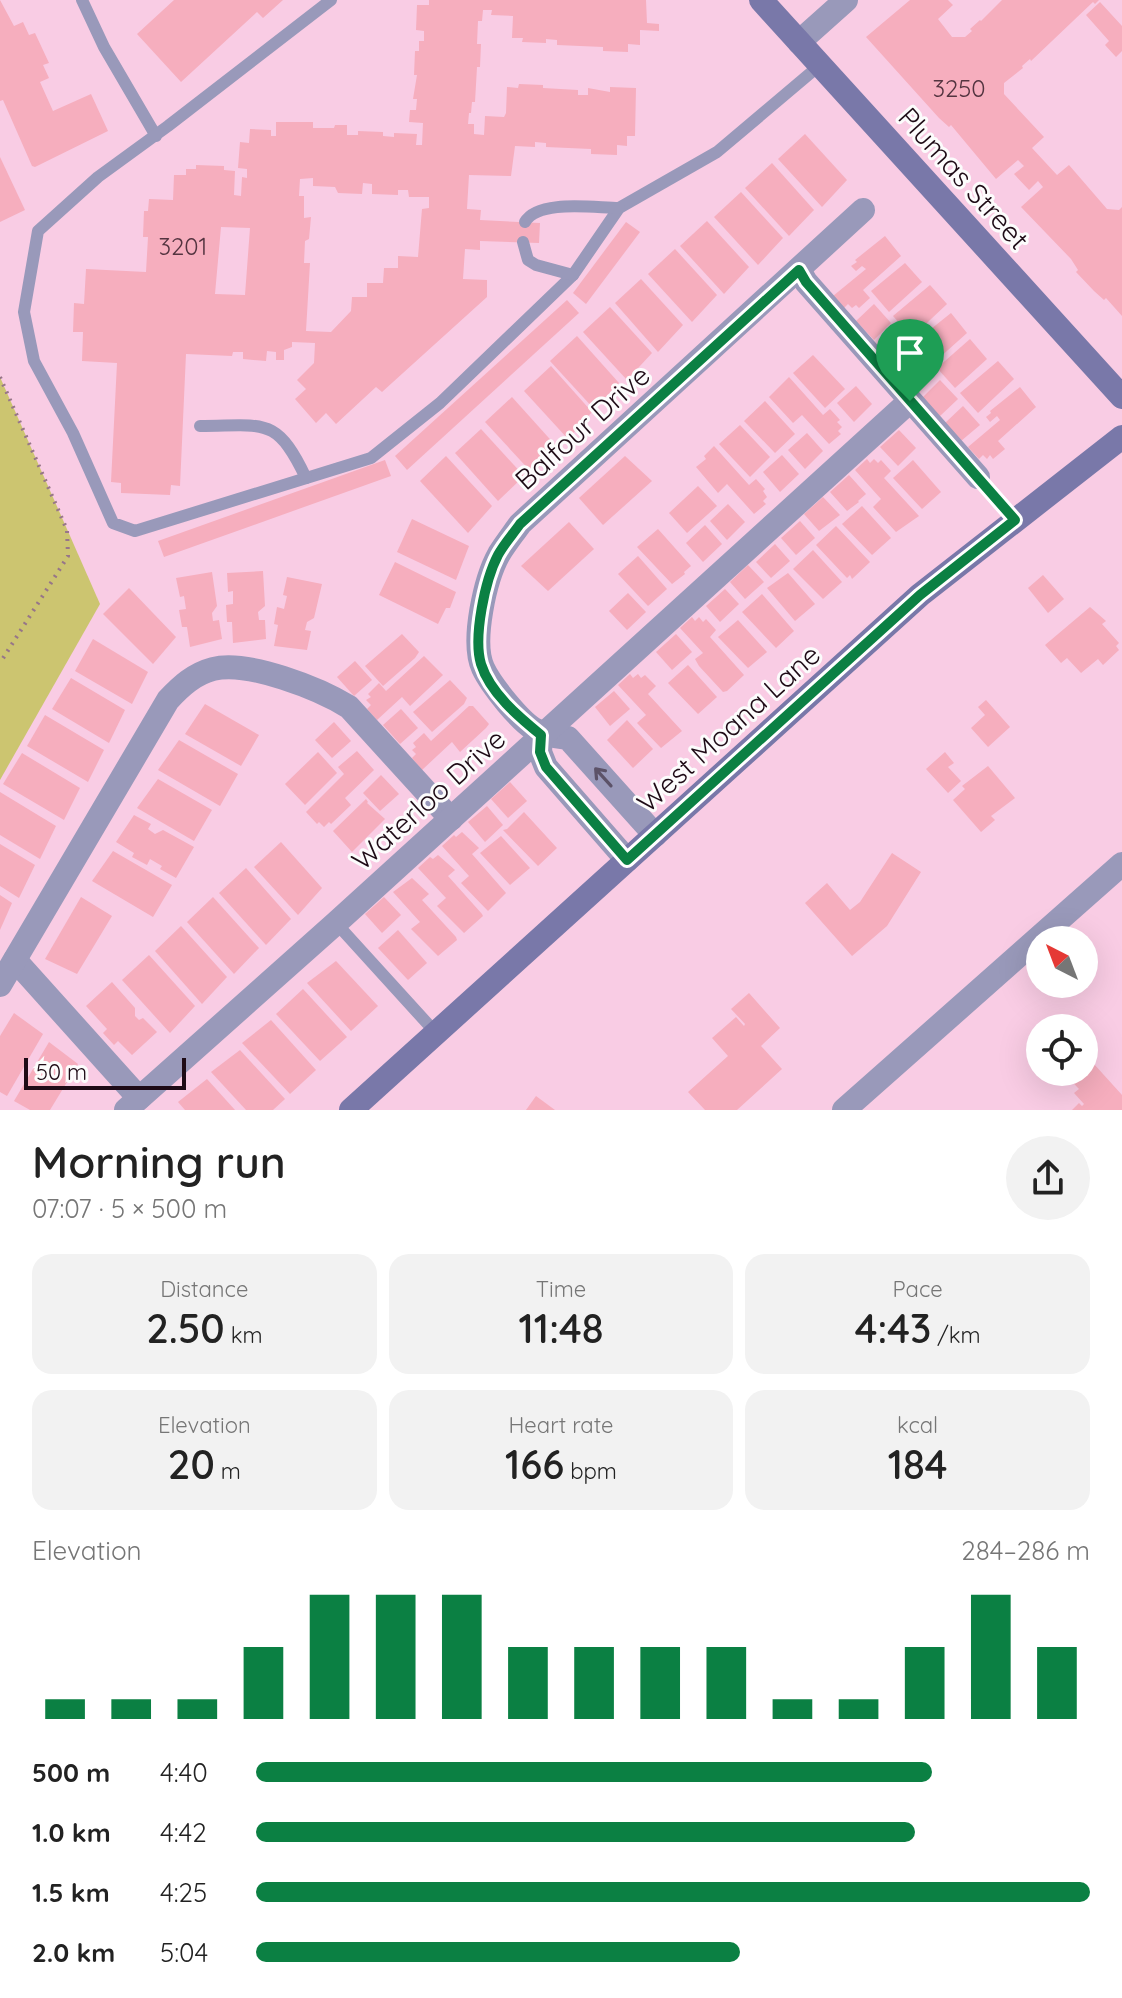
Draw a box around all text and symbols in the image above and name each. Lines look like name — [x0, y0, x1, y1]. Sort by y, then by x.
house number: 3250 — [932, 73, 986, 103]
street label: Plumas Street — [891, 100, 1037, 256]
house number: 3201 — [158, 231, 208, 261]
pin — [876, 319, 944, 401]
icon: arrive — [888, 331, 932, 375]
street label: Balfour Drive — [507, 357, 657, 497]
street label: West Moana Lane — [629, 637, 827, 819]
street label: Waterloo Drive — [344, 721, 512, 877]
one-way arrow — [594, 767, 612, 787]
north arrow — [1026, 926, 1098, 998]
map controls — [1026, 926, 1098, 1086]
button: locate — [1026, 1014, 1098, 1086]
scale bar — [24, 1054, 186, 1090]
text: 50 m — [36, 1058, 87, 1086]
text: Morning run — [32, 1134, 286, 1189]
button: share — [1006, 1136, 1090, 1220]
text: 07:07 · 5 × 500 m — [32, 1192, 227, 1225]
text: Distance — [160, 1275, 248, 1303]
text: Time — [536, 1275, 586, 1303]
text: Pace — [893, 1275, 943, 1303]
text: 2.50 — [146, 1303, 225, 1353]
text: 11:48 — [519, 1303, 603, 1353]
text: 4:43 — [855, 1303, 931, 1353]
text: km — [225, 1321, 263, 1349]
text: /km — [931, 1321, 981, 1349]
text: Elevation — [158, 1411, 251, 1439]
text: Heart rate — [509, 1411, 613, 1439]
text: kcal — [897, 1411, 938, 1439]
text: 20 — [168, 1439, 215, 1489]
text: 166 — [505, 1439, 564, 1489]
text: 184 — [888, 1439, 948, 1489]
text: m — [215, 1457, 241, 1485]
text: bpm — [564, 1457, 617, 1485]
text: Elevation — [32, 1534, 142, 1567]
text: 284–286 m — [961, 1534, 1090, 1567]
text: 500 m — [32, 1756, 110, 1789]
text: 4:40 — [160, 1756, 208, 1789]
text: 1.0 km — [32, 1816, 111, 1849]
text: 4:42 — [160, 1816, 207, 1849]
text: 1.5 km — [32, 1876, 110, 1909]
text: 4:25 — [160, 1876, 207, 1909]
text: 2.0 km — [32, 1936, 115, 1969]
text: 5:04 — [160, 1936, 208, 1969]

